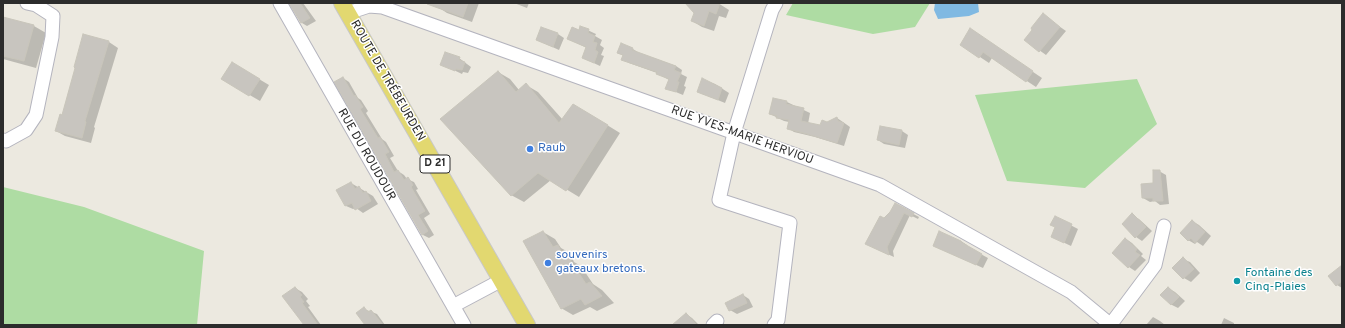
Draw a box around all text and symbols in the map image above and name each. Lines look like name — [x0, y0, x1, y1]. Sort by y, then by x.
street label: ROUTE DE TRÉBEURDEN — [346, 18, 428, 144]
street label: RUE YVES-MARIE HERVIOU — [669, 104, 815, 168]
street label: RUE DU ROUDOUR — [334, 107, 398, 203]
place label: Raub — [538, 142, 566, 156]
marker: Raub — [525, 144, 535, 154]
road number: D 21 — [420, 155, 450, 173]
place label: souvenirs gateaux bretons. — [556, 249, 645, 277]
marker: souvenirs gateaux bretons. — [543, 258, 553, 268]
place label: Fontaine des Cinq-Plaies — [1245, 267, 1313, 295]
marker: Fontaine des Cinq-Plaies — [1232, 276, 1242, 286]

